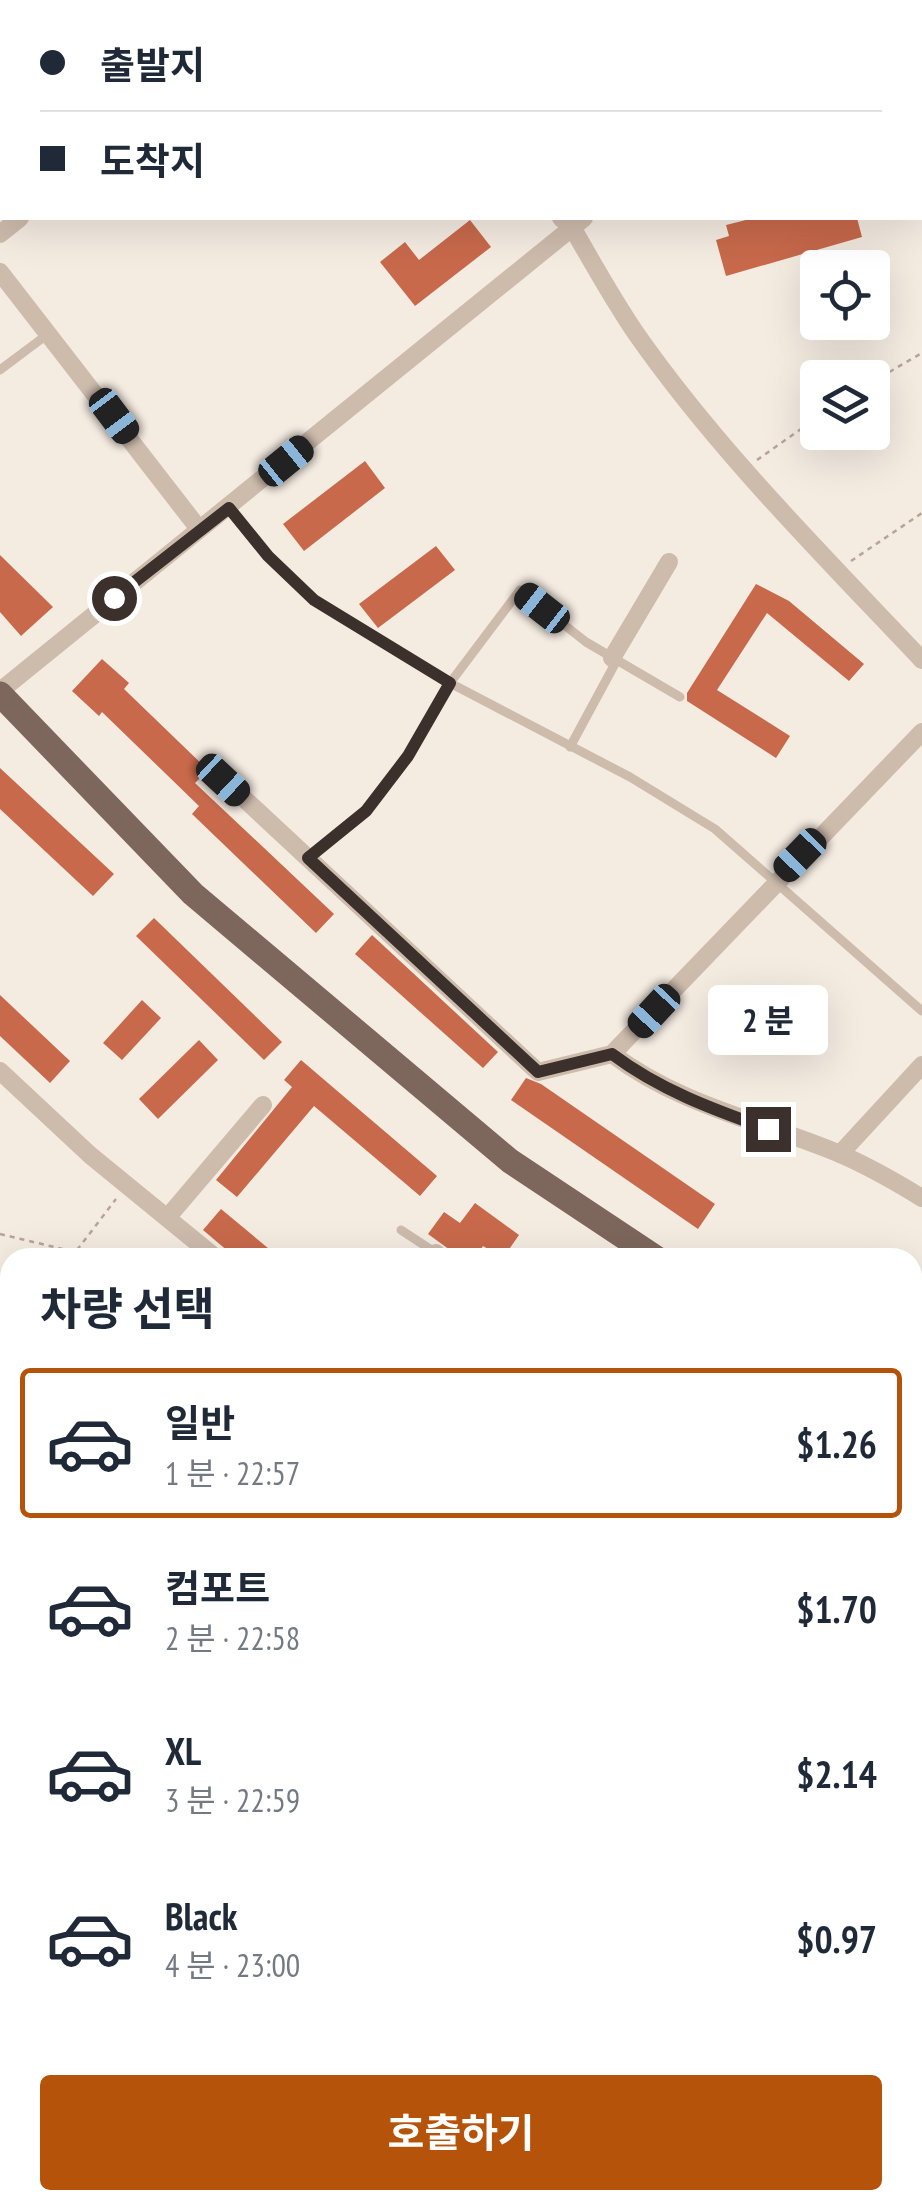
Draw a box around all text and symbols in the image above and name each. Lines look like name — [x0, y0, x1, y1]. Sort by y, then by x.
text: 출발지 — [100, 40, 205, 89]
text: 도착지 — [100, 136, 205, 185]
map controls — [800, 250, 890, 450]
button: locate — [800, 250, 890, 340]
button: layers — [800, 360, 890, 450]
car — [84, 383, 144, 449]
car — [253, 430, 319, 492]
route start — [92, 576, 137, 621]
car — [509, 578, 575, 638]
car — [191, 749, 255, 811]
car — [768, 823, 832, 887]
car — [623, 979, 685, 1043]
callout: 2 분 — [708, 984, 828, 1054]
text: 2 분 — [742, 999, 794, 1041]
route end — [746, 1107, 791, 1152]
text: 차량 선택 — [40, 1279, 215, 1337]
icon: car — [45, 1398, 135, 1488]
text: 일반 — [165, 1398, 235, 1447]
text: $1.26 — [796, 1419, 877, 1468]
text: 1 분 · 22:57 — [165, 1452, 300, 1494]
icon: car — [45, 1563, 135, 1653]
text: 컴포트 — [165, 1563, 270, 1612]
text: $1.70 — [796, 1584, 877, 1633]
text: 2 분 · 22:58 — [165, 1617, 300, 1659]
text: XL — [165, 1726, 201, 1775]
icon: car — [45, 1728, 135, 1818]
text: $2.14 — [796, 1749, 877, 1798]
text: 3 분 · 22:59 — [165, 1779, 300, 1821]
text: Black — [165, 1891, 238, 1940]
icon: car — [45, 1893, 135, 1983]
text: $0.97 — [796, 1914, 877, 1963]
text: 4 분 · 23:00 — [165, 1944, 300, 1986]
button: 호출하기 — [40, 2075, 882, 2190]

